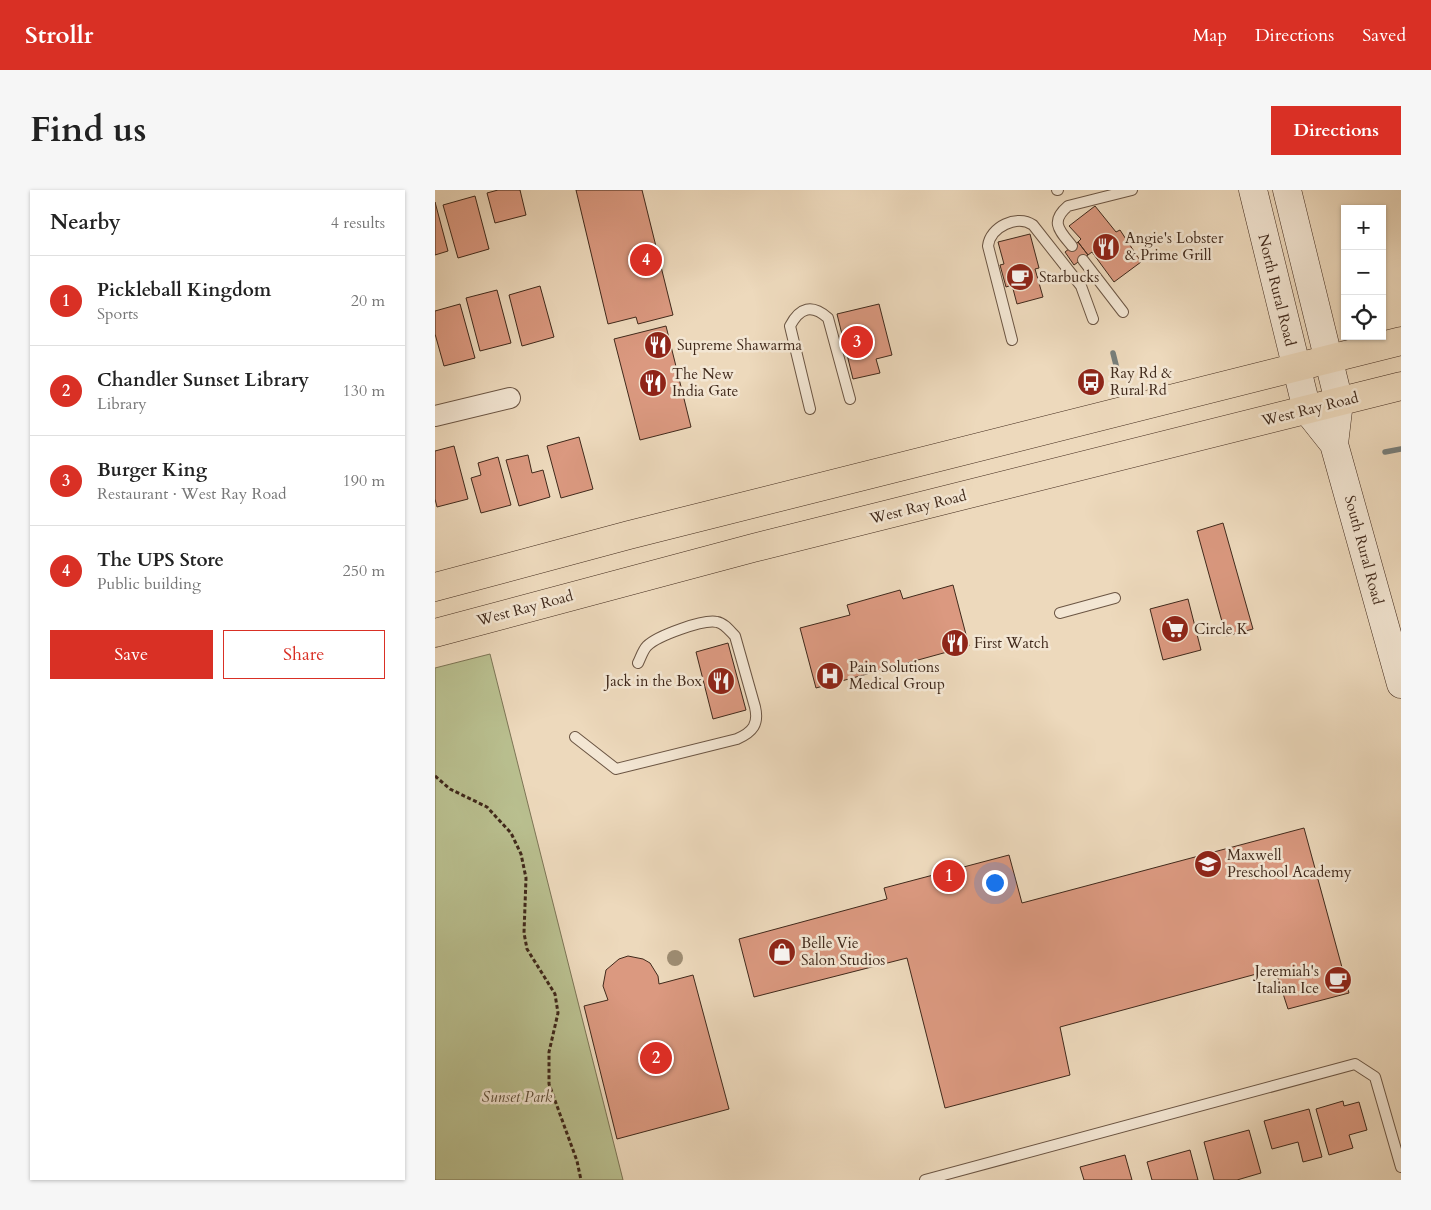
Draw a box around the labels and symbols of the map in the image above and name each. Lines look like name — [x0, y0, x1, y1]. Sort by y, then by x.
place label: Angie's Lobster & Prime Grill — [1125, 228, 1224, 265]
restaurant icon: Angie's Lobster & Prime Grill — [1091, 232, 1121, 262]
street label: North Rural Road — [1253, 232, 1301, 348]
pin: 4 — [630, 241, 662, 279]
cafe icon: Starbucks — [1005, 262, 1035, 292]
place label: Starbucks — [1039, 267, 1099, 287]
pin: 3 — [841, 323, 873, 361]
restaurant icon: Supreme Shawarma — [643, 330, 673, 360]
place label: Supreme Shawarma — [677, 335, 802, 355]
place label: Ray Rd & Rural Rd — [1110, 363, 1172, 400]
place label: The New India Gate — [672, 364, 738, 401]
bus stop icon: Ray Rd & Rural Rd — [1076, 367, 1106, 397]
restaurant icon: The New India Gate — [638, 368, 668, 398]
street label: West Ray Road — [1259, 387, 1360, 431]
street label: West Ray Road — [867, 485, 968, 529]
street label: South Rural Road — [1340, 493, 1388, 607]
street label: West Ray Road — [474, 586, 575, 631]
supermarket icon: Circle K — [1160, 614, 1190, 644]
place label: Circle K — [1194, 619, 1249, 639]
restaurant icon: First Watch — [940, 628, 970, 658]
place label: First Watch — [974, 633, 1050, 653]
place label: Pain Solutions Medical Group — [849, 657, 945, 694]
hospital icon: Pain Solutions Medical Group — [815, 661, 845, 691]
restaurant icon: Jack in the Box — [706, 666, 736, 696]
place label: Jack in the Box — [603, 671, 703, 691]
place label: Maxwell Preschool Academy — [1227, 845, 1352, 882]
school or university icon: Maxwell Preschool Academy — [1193, 849, 1223, 879]
pin: 1 — [933, 857, 965, 895]
your location — [982, 870, 1008, 896]
place label: Belle Vie Salon Studios — [801, 933, 885, 970]
shop icon: Belle Vie Salon Studios — [767, 937, 797, 967]
place label: Jeremiah's Italian Ice — [1253, 961, 1319, 998]
cafe icon: Jeremiah's Italian Ice — [1323, 965, 1353, 995]
pin: 2 — [640, 1039, 672, 1077]
park label: Sunset Park — [482, 1087, 553, 1107]

